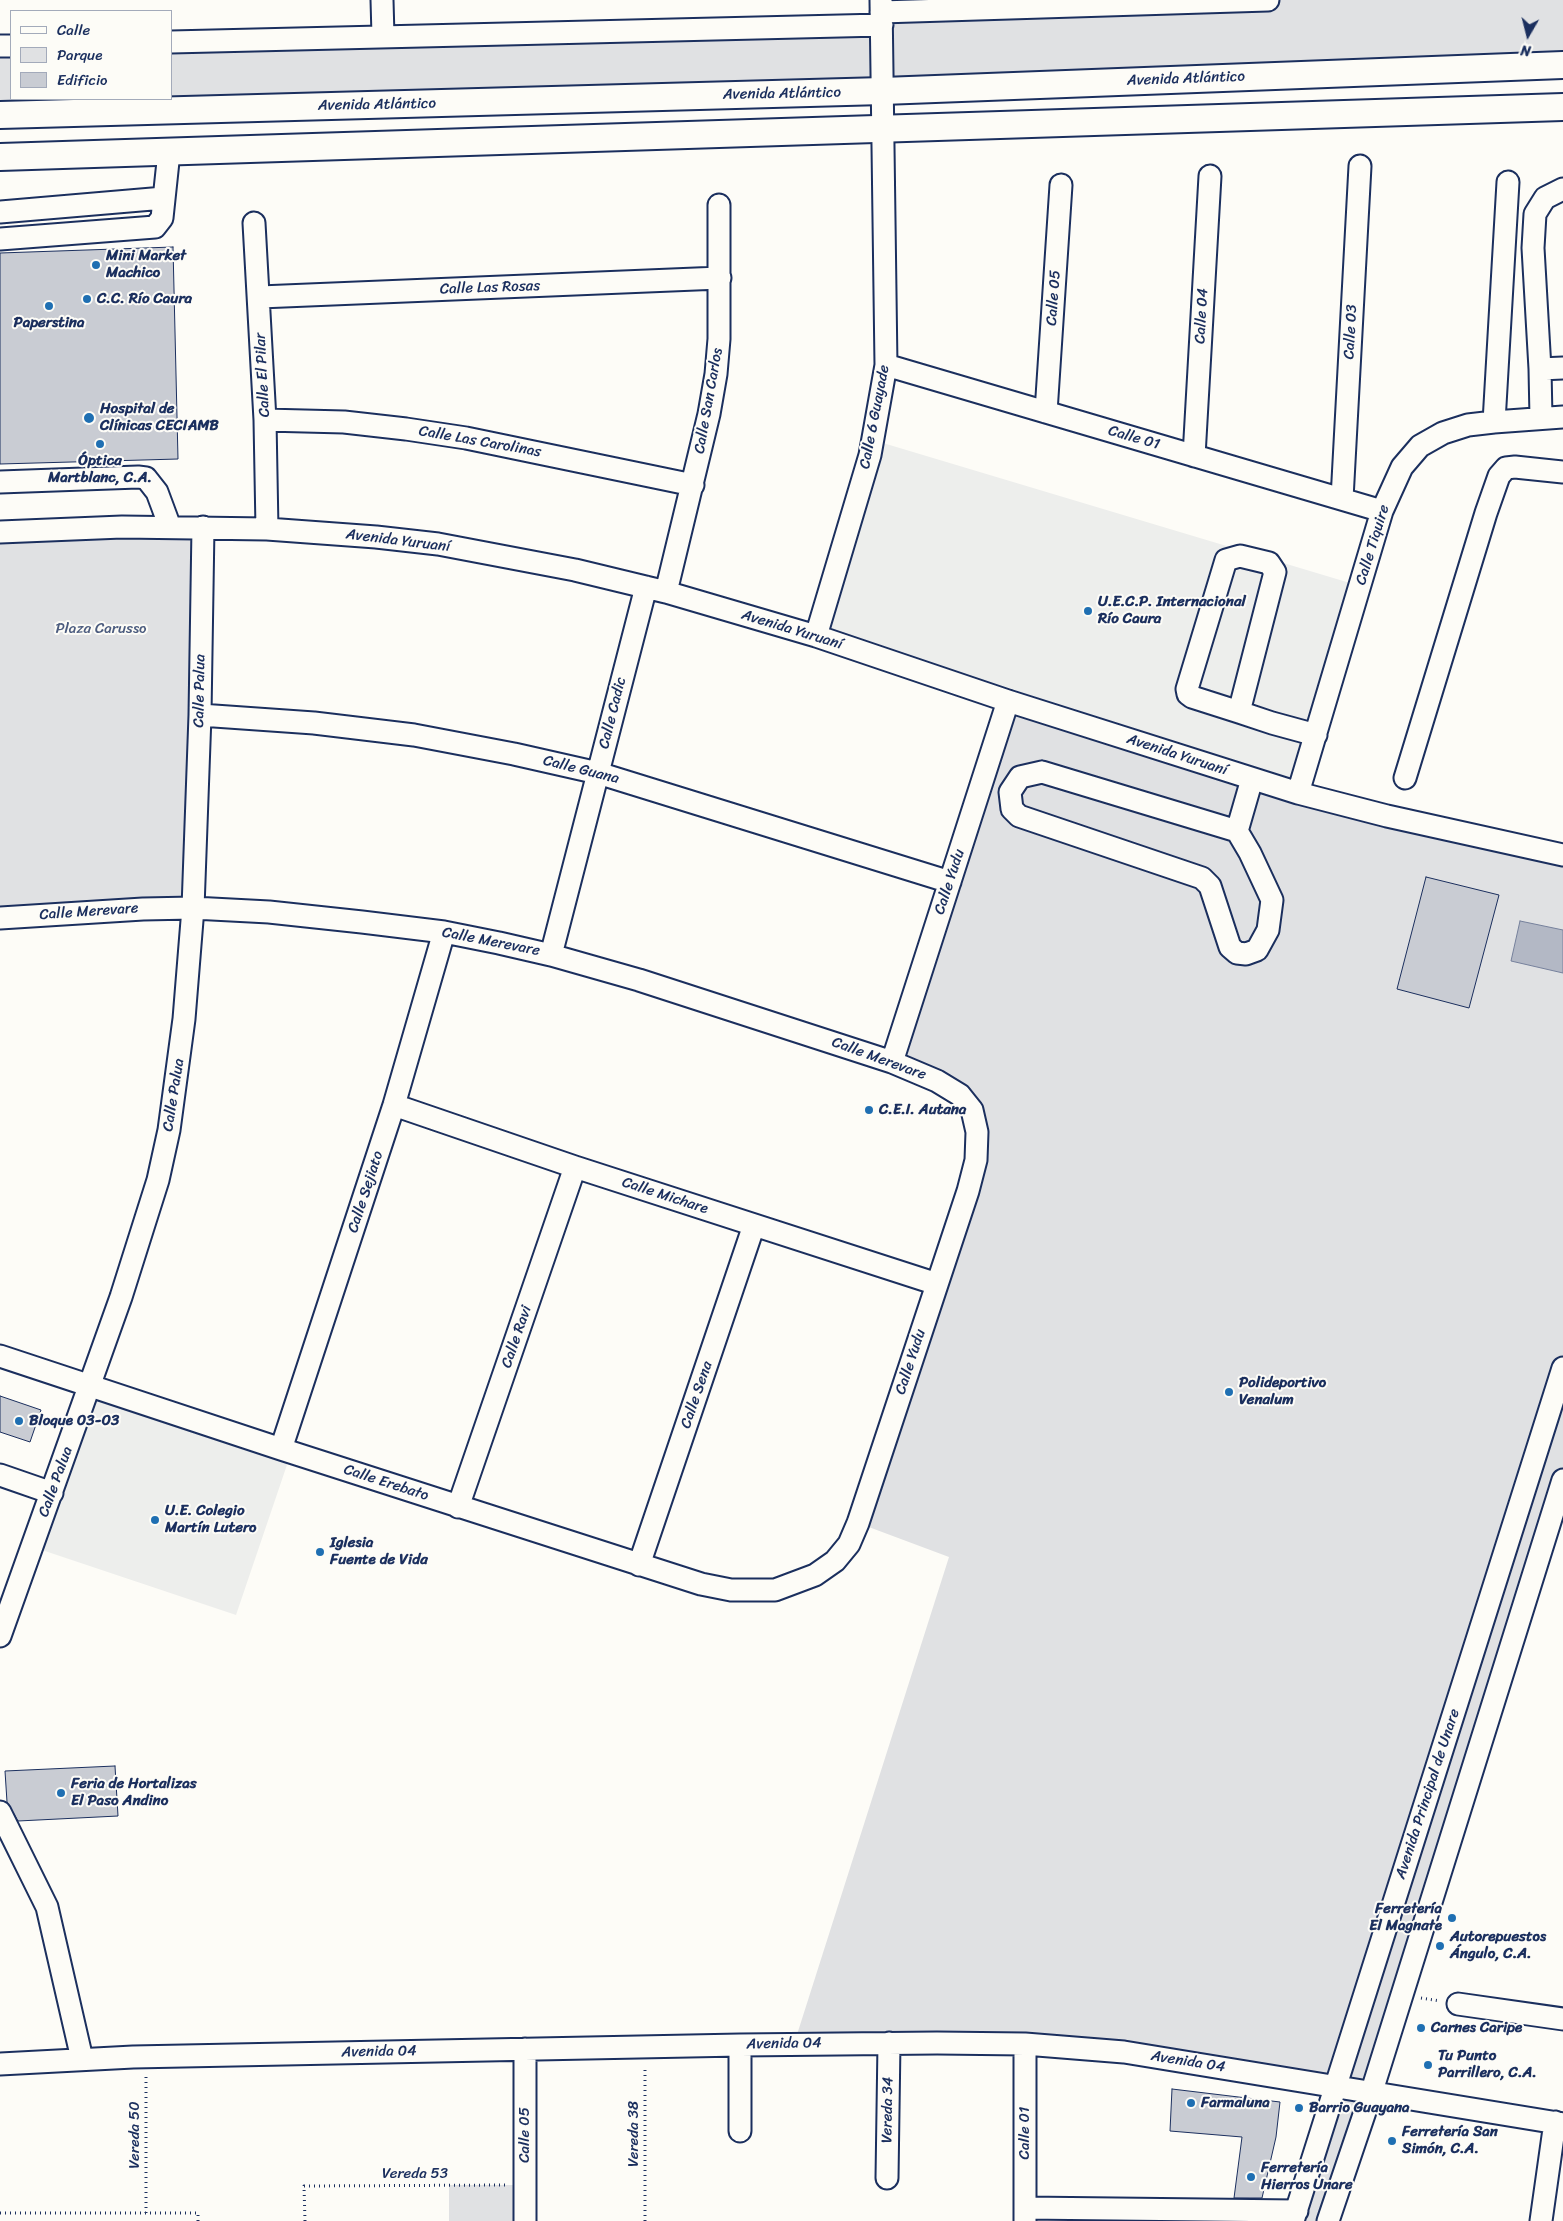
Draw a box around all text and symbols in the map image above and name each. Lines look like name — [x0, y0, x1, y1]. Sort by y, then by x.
legend — [10, 10, 172, 100]
north arrow — [1503, 10, 1553, 60]
text: Calle — [57, 17, 90, 43]
text: N — [1519, 37, 1532, 63]
text: Parque — [57, 42, 102, 68]
text: Edificio — [57, 67, 108, 93]
street label: Avenida Atlántico — [1127, 68, 1245, 90]
street label: Avenida Atlántico — [723, 84, 841, 104]
street label: Avenida Atlántico — [318, 95, 436, 115]
place label: Mini Market Machico — [106, 247, 186, 282]
marker: Mini Market Machico — [90, 259, 102, 271]
street label: Calle 05 — [1043, 270, 1065, 326]
street label: Calle Las Rosas — [440, 277, 540, 299]
street label: Calle 04 — [1192, 288, 1212, 344]
place label: C.C. Río Caura — [97, 290, 192, 308]
marker: C.C. Río Caura — [81, 293, 93, 305]
marker: Paperstina — [43, 300, 55, 312]
street label: Calle 03 — [1341, 304, 1361, 360]
place label: Paperstina — [14, 314, 84, 332]
street label: Calle El Pilar — [252, 332, 274, 418]
street label: Calle San Carlos — [691, 347, 727, 455]
street label: Calle 6 Guayade — [856, 364, 894, 470]
place label: Hospital de Clínicas CECIAMB — [100, 400, 219, 435]
marker: Hospital de Clínicas CECIAMB — [82, 411, 96, 425]
street label: Calle Las Carolinas — [417, 422, 543, 462]
street label: Calle 01 — [1106, 422, 1162, 454]
marker: Óptica Martblanc, C.A. — [94, 438, 106, 450]
place label: Óptica Martblanc, C.A. — [48, 452, 152, 487]
street label: Calle Tiquire — [1352, 503, 1394, 587]
street label: Avenida Yuruaní — [345, 526, 451, 556]
place label: U.E.C.P. Internacional Río Caura — [1098, 593, 1246, 628]
marker: U.E.C.P. Internacional Río Caura — [1082, 605, 1094, 617]
street label: Avenida Yuruaní — [739, 606, 845, 654]
park label: Plaza Carusso — [55, 620, 147, 638]
street label: Calle Palua — [190, 654, 210, 728]
street label: Calle Cadic — [595, 675, 631, 751]
street label: Avenida Yuruaní — [1124, 730, 1230, 780]
street label: Calle Guana — [541, 752, 621, 788]
street label: Calle Yudu — [931, 847, 969, 917]
street label: Calle Merevare — [39, 900, 139, 924]
street label: Calle Merevare — [441, 924, 541, 960]
street label: Calle Merevare — [829, 1034, 929, 1084]
street label: Calle Palua — [159, 1057, 189, 1133]
place label: C.E.I. Autana — [879, 1101, 966, 1119]
marker: C.E.I. Autana — [863, 1104, 875, 1116]
street label: Calle Sejiato — [344, 1149, 388, 1235]
street label: Calle Michare — [620, 1174, 710, 1218]
street label: Calle Ravi — [498, 1303, 536, 1371]
street label: Calle Yudu — [892, 1327, 930, 1397]
street label: Calle Sena — [677, 1359, 717, 1431]
place label: Polideportivo Venalum — [1239, 1374, 1326, 1409]
marker: Polideportivo Venalum — [1223, 1386, 1235, 1398]
place label: Bloque 03-03 — [29, 1412, 119, 1430]
marker: Bloque 03-03 — [13, 1415, 25, 1427]
street label: Calle Palua — [35, 1444, 77, 1520]
street label: Calle Erebato — [341, 1461, 431, 1505]
place label: U.E. Colegio Martín Lutero — [165, 1502, 256, 1537]
marker: U.E. Colegio Martín Lutero — [149, 1514, 161, 1526]
place label: Iglesia Fuente de Vida — [330, 1534, 428, 1569]
marker: Iglesia Fuente de Vida — [314, 1546, 326, 1558]
street label: Avenida Principal de Unare — [1392, 1707, 1464, 1881]
place label: Feria de Hortalizas El Paso Andino — [71, 1775, 197, 1810]
marker: Feria de Hortalizas El Paso Andino — [55, 1787, 67, 1799]
place label: Ferretería El Magnate — [1369, 1900, 1442, 1935]
marker: Ferretería El Magnate — [1446, 1912, 1458, 1924]
place label: Autorepuestos Ángulo, C.A. — [1450, 1928, 1546, 1963]
marker: Autorepuestos Ángulo, C.A. — [1434, 1940, 1446, 1952]
place label: Carnes Caripe — [1431, 2019, 1522, 2037]
marker: Carnes Caripe — [1415, 2022, 1427, 2034]
street label: Avenida 04 — [746, 2034, 822, 2054]
street label: Avenida 04 — [341, 2042, 417, 2062]
street label: Avenida 04 — [1150, 2047, 1226, 2077]
place label: Tu Punto Parrillero, C.A. — [1438, 2047, 1537, 2082]
marker: Tu Punto Parrillero, C.A. — [1422, 2059, 1434, 2071]
street label: Vereda 34 — [878, 2077, 898, 2143]
place label: Farmaluna — [1201, 2094, 1270, 2112]
marker: Farmaluna — [1185, 2097, 1197, 2109]
place label: Barrio Guayana — [1309, 2099, 1410, 2117]
street label: Vereda 50 — [126, 2101, 144, 2169]
street label: Vereda 38 — [625, 2101, 643, 2167]
marker: Barrio Guayana — [1293, 2102, 1305, 2114]
street label: Calle 05 — [516, 2107, 534, 2163]
street label: Calle 01 — [1016, 2107, 1034, 2159]
place label: Ferretería San Simón, C.A. — [1402, 2123, 1498, 2158]
marker: Ferretería San Simón, C.A. — [1386, 2135, 1398, 2147]
place label: Ferretería Hierros Unare — [1261, 2159, 1353, 2194]
street label: Vereda 53 — [382, 2165, 448, 2183]
marker: Ferretería Hierros Unare — [1245, 2171, 1257, 2183]

